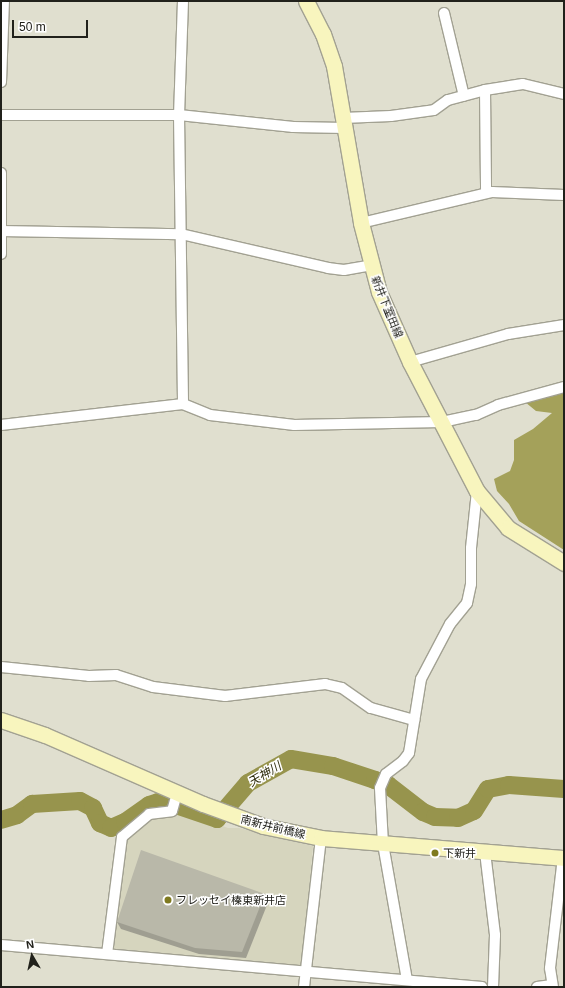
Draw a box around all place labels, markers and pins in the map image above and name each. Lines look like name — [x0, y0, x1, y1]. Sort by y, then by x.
place label: 下新井 — [443, 846, 476, 860]
marker: 下新井 — [430, 848, 440, 858]
place label: フレッセイ榛東新井店 — [176, 893, 286, 907]
marker: フレッセイ榛東新井店 — [163, 895, 173, 905]

